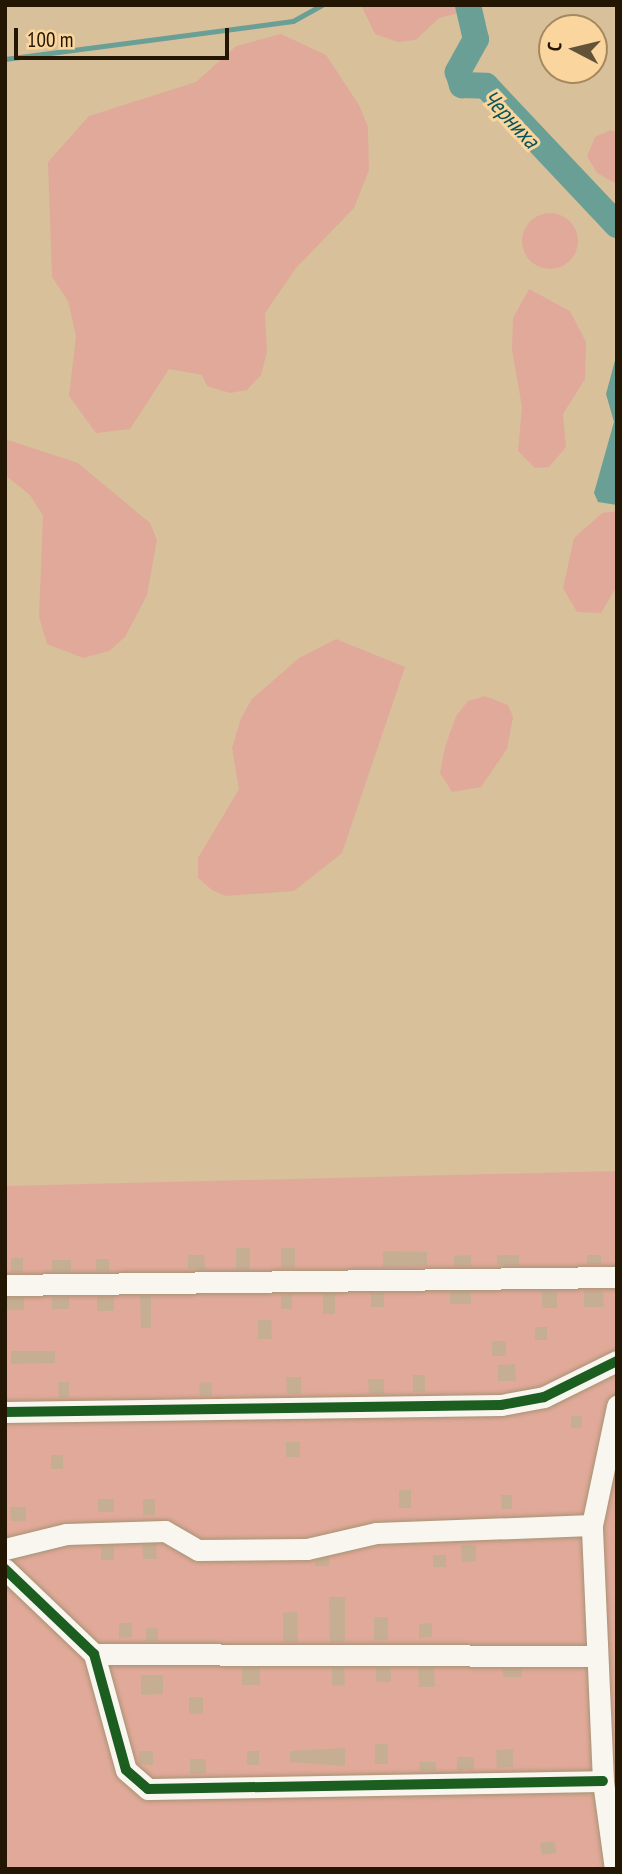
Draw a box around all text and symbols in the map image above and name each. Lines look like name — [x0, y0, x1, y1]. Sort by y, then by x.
scale bar — [18, 14, 233, 58]
north arrow — [538, 14, 608, 84]
text: 100 m — [27, 26, 73, 53]
text: С — [542, 41, 567, 52]
water label: Черниха — [477, 84, 545, 154]

